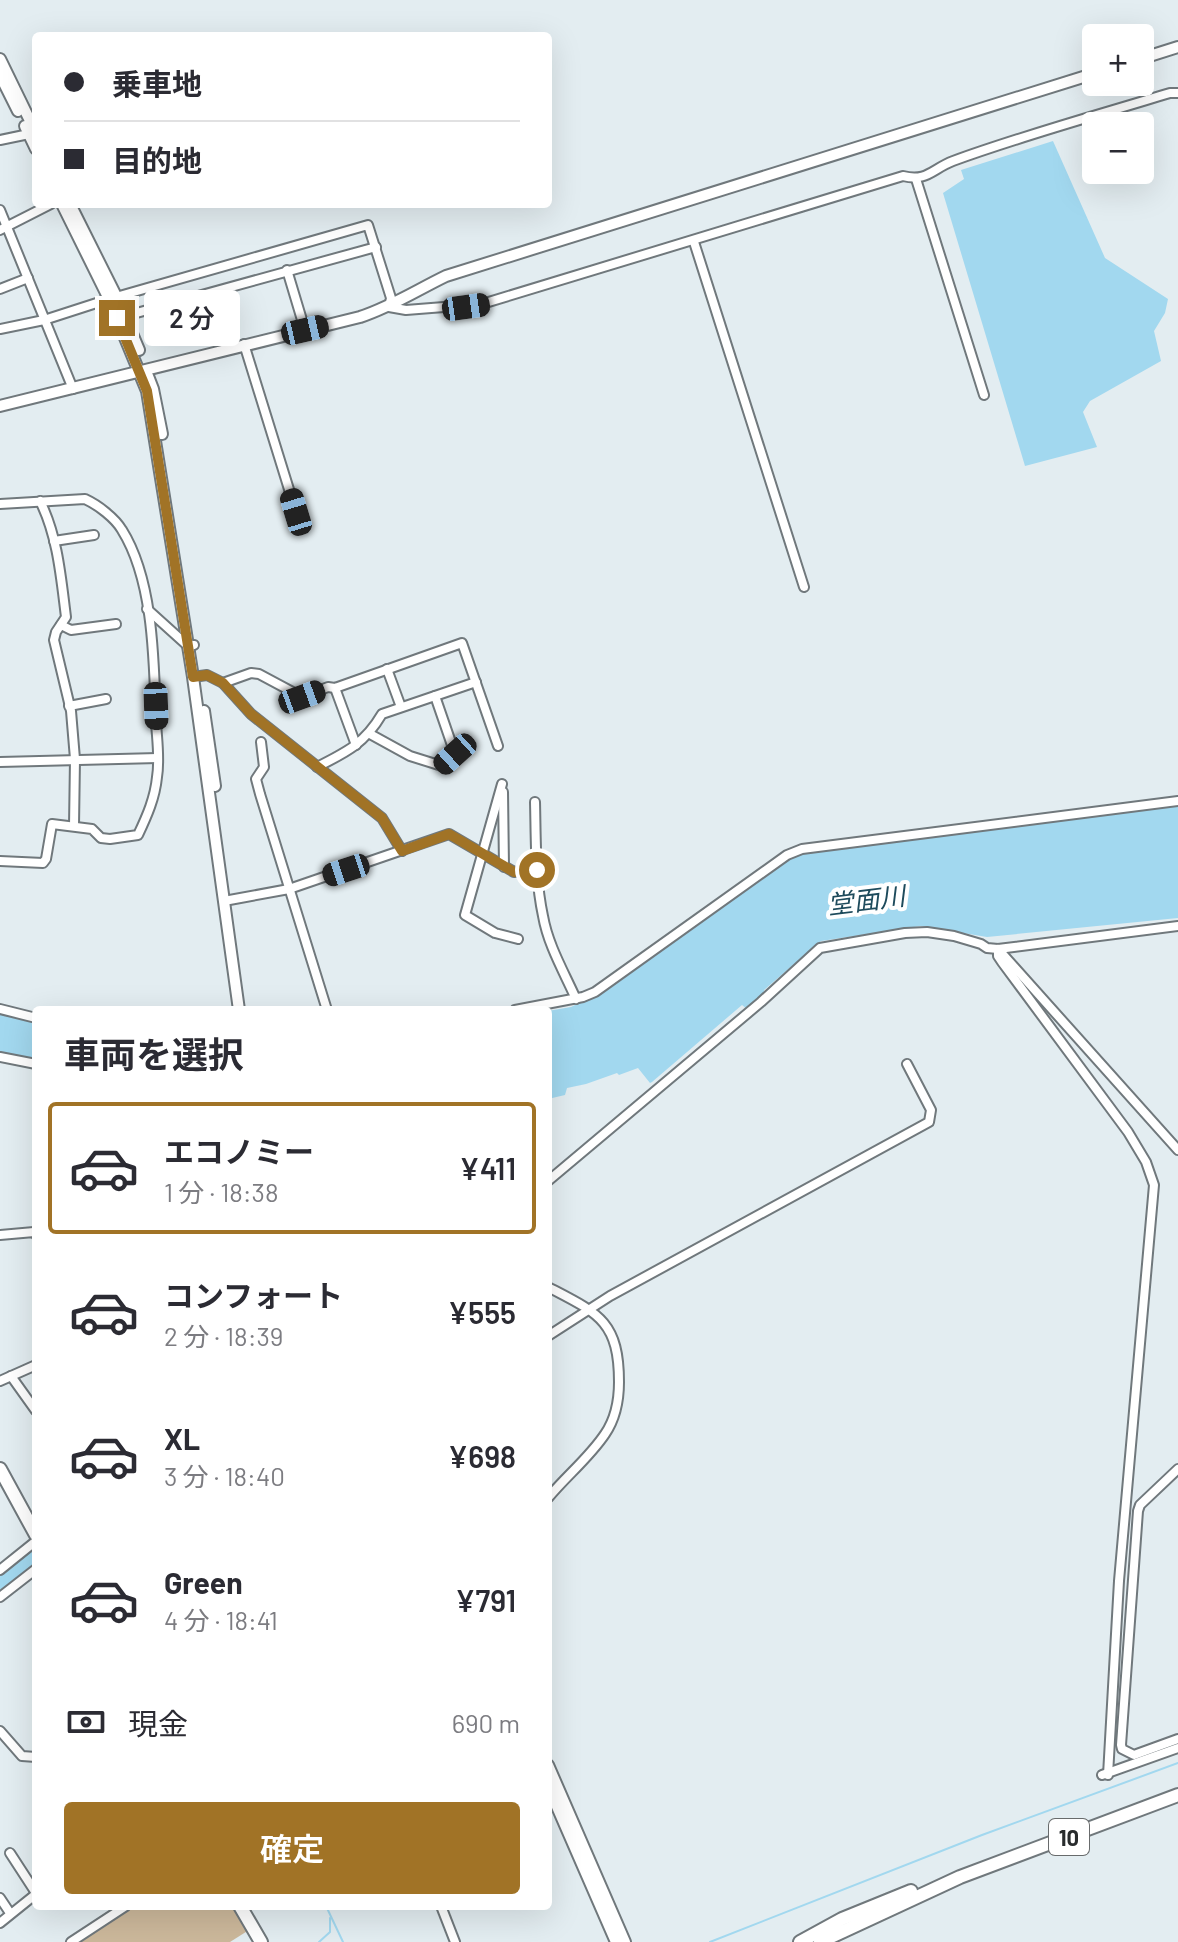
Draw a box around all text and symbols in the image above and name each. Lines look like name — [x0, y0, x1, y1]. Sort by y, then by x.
map controls — [1082, 24, 1154, 184]
button: + — [1082, 24, 1154, 96]
text: 乗車地 — [112, 65, 202, 101]
button: − — [1082, 112, 1154, 184]
text: 目的地 — [112, 142, 202, 178]
callout: 2 分 — [145, 290, 241, 346]
car — [441, 292, 491, 322]
route end — [99, 300, 135, 336]
text: 2 分 — [169, 302, 215, 333]
car — [279, 313, 331, 347]
car — [278, 486, 314, 538]
car — [275, 678, 329, 716]
car — [143, 682, 169, 730]
car — [429, 729, 481, 779]
car — [319, 851, 373, 889]
route start — [519, 852, 555, 888]
water label: 堂面川 — [825, 878, 910, 919]
text: 車両を選択 — [64, 1032, 244, 1075]
icon: car — [68, 1132, 140, 1204]
text: エコノミー — [164, 1133, 314, 1169]
text: ¥411 — [459, 1150, 516, 1186]
text: 1 分 · 18:38 — [164, 1176, 279, 1207]
icon: car — [68, 1276, 140, 1348]
text: コンフォート — [164, 1277, 343, 1313]
text: ¥555 — [448, 1294, 516, 1330]
text: 2 分 · 18:39 — [164, 1320, 283, 1351]
icon: car — [68, 1420, 140, 1492]
text: XL — [164, 1420, 200, 1456]
text: ¥698 — [448, 1438, 516, 1474]
text: 3 分 · 18:40 — [164, 1460, 285, 1491]
icon: car — [68, 1564, 140, 1636]
text: Green — [164, 1564, 243, 1600]
text: ¥791 — [455, 1582, 516, 1618]
text: 4 分 · 18:41 — [164, 1604, 278, 1635]
icon: cash — [64, 1700, 108, 1744]
text: 現金 — [128, 1705, 188, 1741]
text: 690 m — [452, 1707, 520, 1738]
button: 確定 — [64, 1802, 520, 1894]
road number: 10 — [1049, 1819, 1089, 1855]

